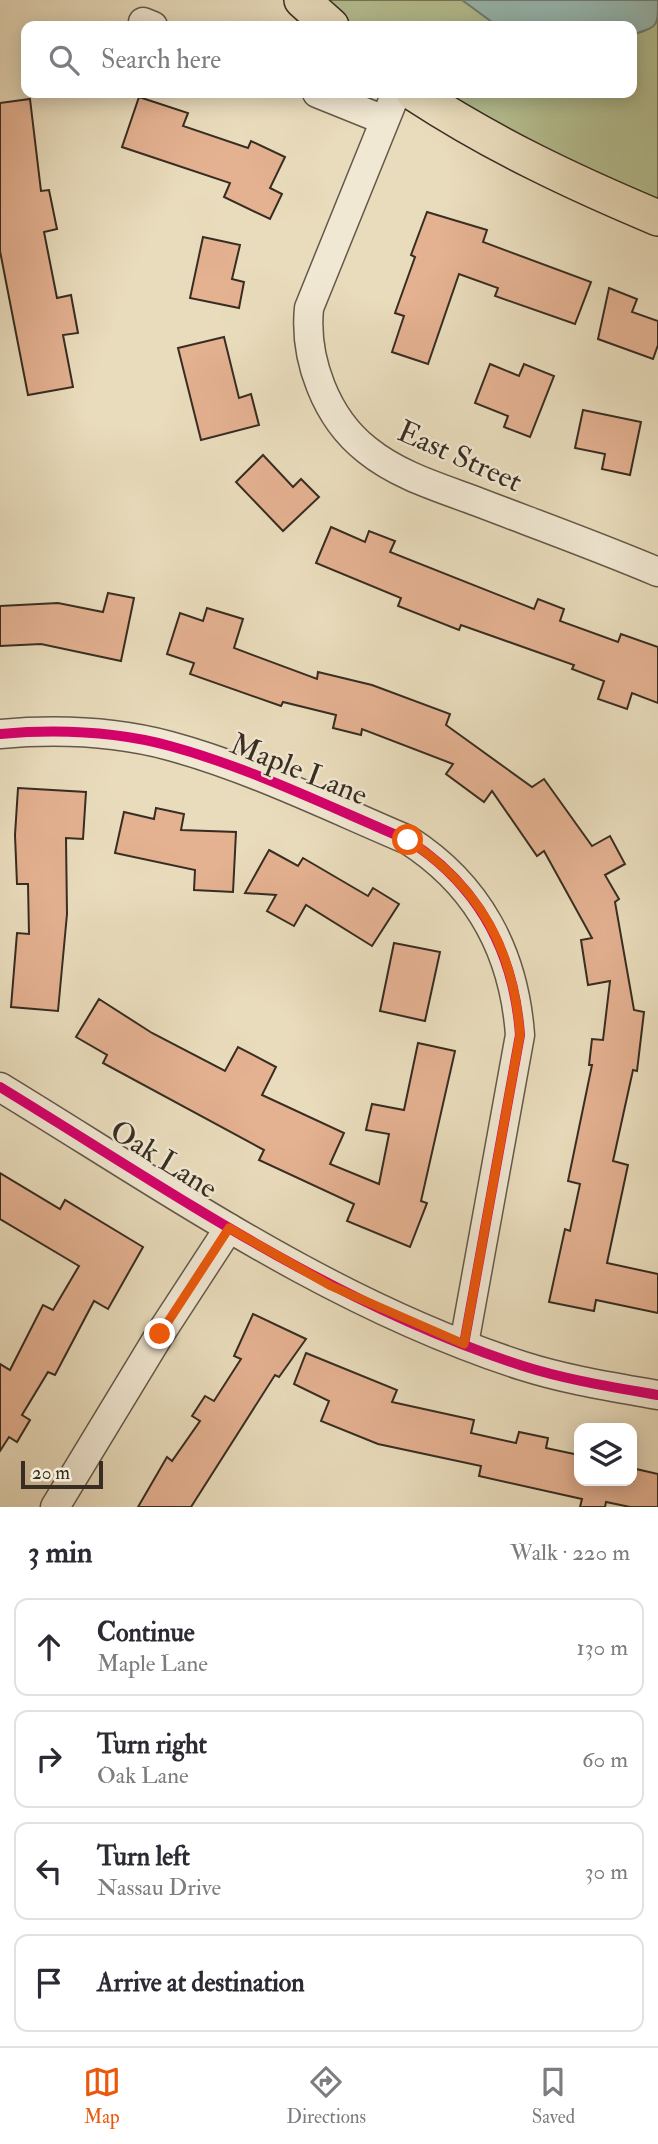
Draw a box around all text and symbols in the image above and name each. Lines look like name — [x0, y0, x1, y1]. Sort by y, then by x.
search box — [21, 21, 637, 98]
icon: search — [45, 41, 83, 79]
text: Search here — [101, 44, 221, 76]
street label: East Street — [392, 413, 528, 500]
street label: Maple Lane — [225, 725, 373, 814]
route start — [392, 824, 423, 855]
street label: Oak Lane — [103, 1112, 224, 1207]
route end — [144, 1318, 175, 1349]
map controls — [574, 1423, 637, 1486]
button: layers — [574, 1423, 637, 1486]
scale bar — [21, 1458, 103, 1490]
text: 20 m — [32, 1461, 70, 1485]
text: 3 min — [28, 1534, 93, 1571]
text: Walk · 220 m — [510, 1538, 630, 1567]
text: Continue — [97, 1617, 195, 1649]
icon: ahead — [30, 1628, 68, 1666]
text: 130 m — [576, 1633, 628, 1662]
text: Maple Lane — [97, 1649, 208, 1678]
text: Turn right — [97, 1729, 207, 1761]
icon: right — [30, 1740, 68, 1778]
text: 60 m — [582, 1745, 628, 1774]
text: Oak Lane — [97, 1761, 189, 1790]
text: Turn left — [97, 1841, 190, 1873]
icon: left — [30, 1852, 68, 1890]
text: 30 m — [585, 1857, 628, 1886]
text: Nassau Drive — [97, 1873, 221, 1902]
icon: arrive — [30, 1964, 68, 2002]
text: Arrive at destination — [97, 1967, 305, 1999]
tab: Map — [83, 2063, 121, 2129]
tab: Directions — [286, 2063, 366, 2129]
tab: Saved — [532, 2063, 575, 2129]

